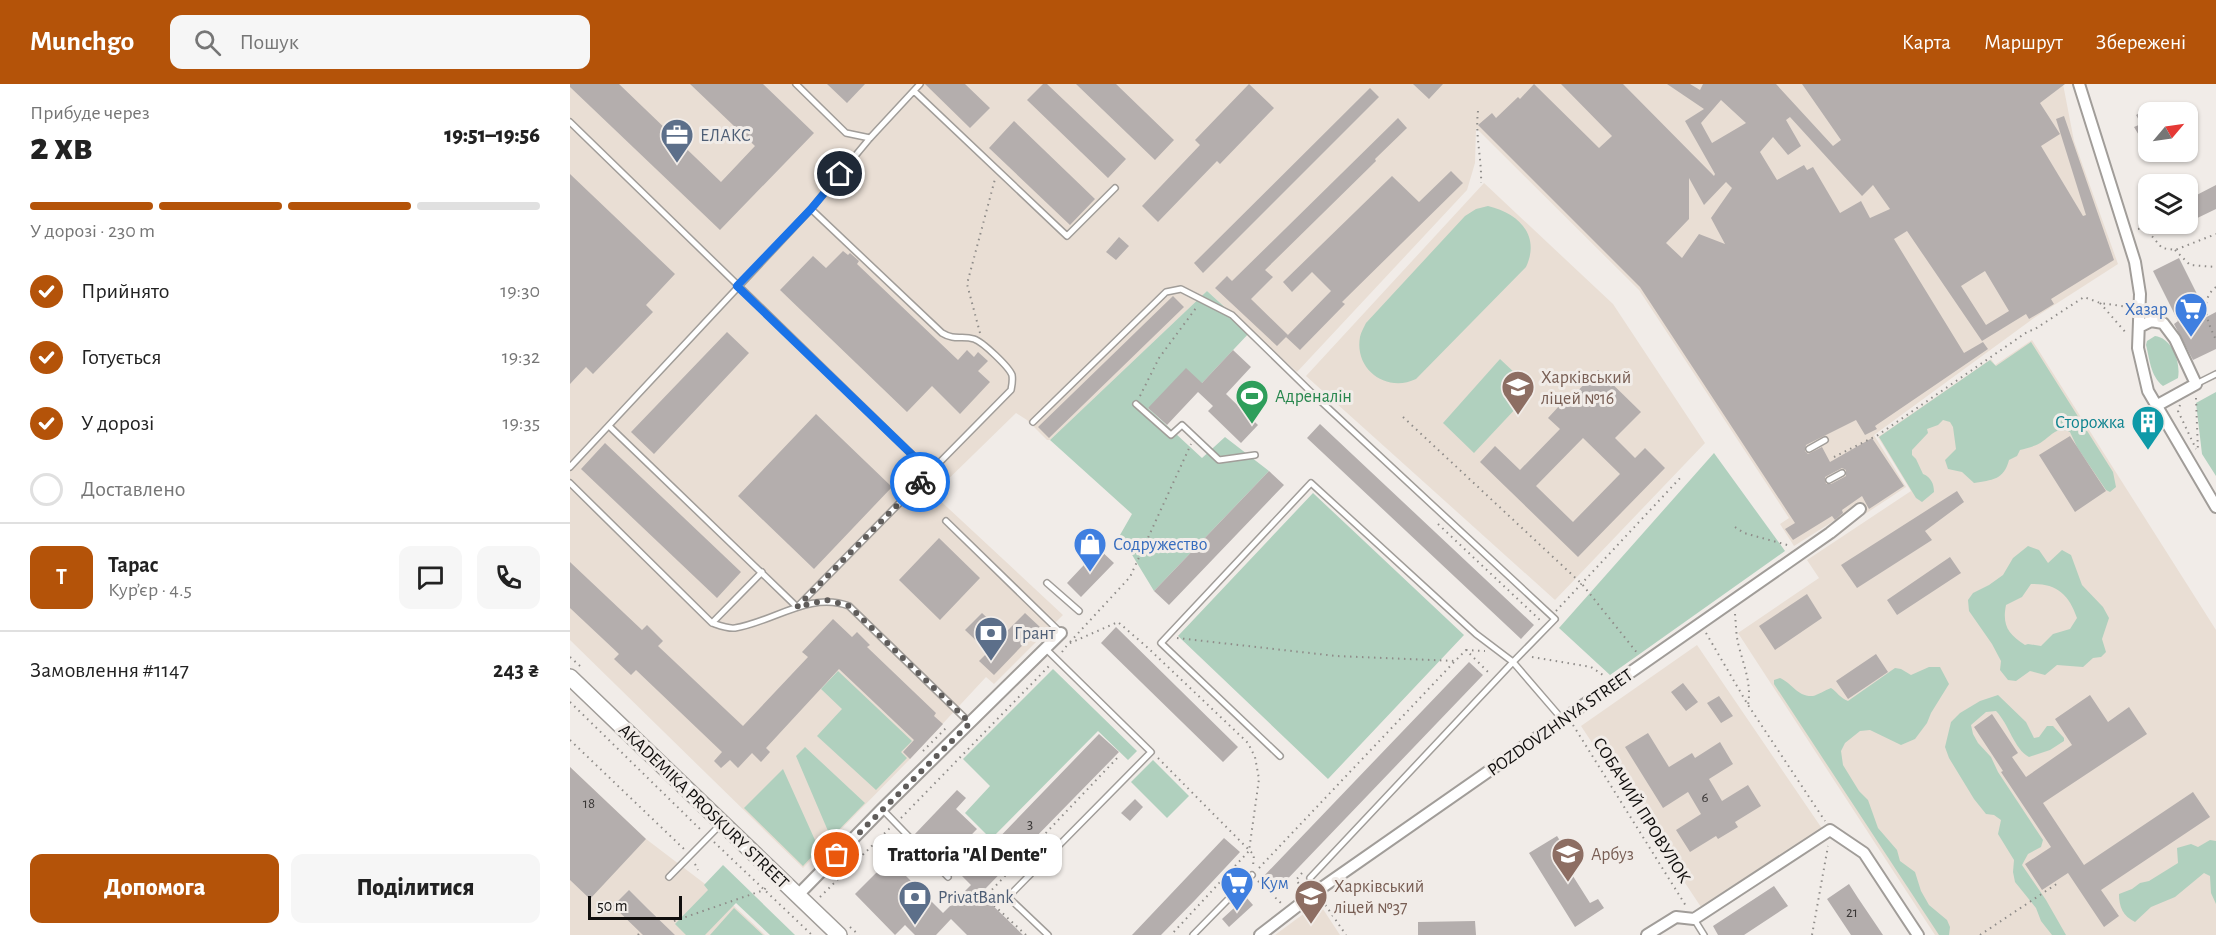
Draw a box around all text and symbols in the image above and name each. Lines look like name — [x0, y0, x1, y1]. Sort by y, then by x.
search box — [170, 15, 590, 69]
icon: search — [191, 26, 224, 59]
text: Munchgo — [30, 28, 134, 56]
text: Пошук — [239, 31, 299, 53]
text: Карта — [1902, 32, 1951, 53]
text: Маршрут — [1984, 32, 2063, 53]
text: Збережені — [2096, 32, 2186, 53]
north arrow — [2138, 102, 2198, 162]
map controls — [2138, 102, 2198, 234]
text: Прибуде через — [30, 103, 150, 123]
office icon: ЕЛАКС — [659, 117, 695, 164]
text: 19:51–19:56 — [444, 124, 540, 146]
place label: ЕЛАКС — [700, 127, 751, 145]
text: 2 хв — [30, 128, 93, 167]
pin — [814, 148, 865, 199]
icon: home — [823, 157, 856, 190]
button: layers — [2138, 174, 2198, 234]
text: У дорозі · 230 m — [30, 221, 155, 241]
icon: check — [30, 275, 63, 308]
text: Прийнято — [81, 280, 169, 302]
text: 19:30 — [500, 281, 540, 301]
supermarket icon: Хазар — [2173, 291, 2209, 338]
place label: Хазар — [2125, 301, 2168, 319]
icon: check — [30, 341, 63, 374]
text: Готується — [81, 346, 162, 368]
text: 19:32 — [502, 347, 540, 367]
school or university icon: Харківський ліцей №16 — [1500, 369, 1536, 416]
place label: Харківський ліцей №16 — [1541, 369, 1631, 408]
sports icon: Адреналін — [1234, 378, 1270, 425]
place label: Адреналін — [1275, 388, 1352, 406]
building icon: Сторожка — [2130, 404, 2166, 451]
icon: check — [30, 407, 63, 440]
text: У дорозі — [81, 412, 154, 434]
text: 19:35 — [503, 413, 540, 433]
place label: Сторожка — [2055, 414, 2125, 432]
courier — [890, 452, 950, 512]
icon: bike — [904, 466, 937, 499]
text: Доставлено — [81, 478, 186, 500]
shop icon: Содружество — [1072, 526, 1108, 573]
place label: Содружество — [1113, 536, 1207, 554]
button: chat — [399, 546, 462, 609]
button: phone — [477, 546, 540, 609]
text: Тарас — [108, 554, 159, 576]
text: Т — [56, 566, 67, 588]
text: Кур’єр · 4.5 — [108, 580, 192, 600]
bank icon: Грант — [973, 615, 1009, 662]
place label: Грант — [1014, 625, 1056, 643]
text: Замовлення #1147 — [30, 659, 189, 681]
text: 243 ₴ — [493, 659, 540, 681]
street label: POZDOVZHNYA STREET — [1485, 666, 1637, 780]
street label: AKADEMIKA PROSKURY STREET — [615, 721, 792, 893]
street label: СОБАЧИЙ ПРОВУЛОК — [1589, 733, 1695, 887]
house number: 6 — [1701, 790, 1709, 805]
house number: 18 — [583, 796, 595, 811]
house number: 3 — [1027, 817, 1033, 832]
pin — [811, 829, 862, 880]
callout: Trattoria "Al Dente" — [873, 834, 1062, 876]
school or university icon: Арбуз — [1550, 836, 1586, 883]
icon: bag — [820, 838, 853, 871]
text: Trattoria "Al Dente" — [888, 845, 1047, 865]
place label: Арбуз — [1591, 845, 1634, 864]
button: Допомога — [30, 854, 279, 923]
button: Поділитися — [291, 854, 540, 923]
supermarket icon: Кум — [1219, 865, 1255, 912]
place label: Кум — [1260, 875, 1289, 893]
school or university icon: Харківський ліцей №37 — [1293, 878, 1329, 925]
place label: Харківський ліцей №37 — [1334, 878, 1424, 917]
bank icon: PrivatBank — [897, 879, 933, 926]
place label: PrivatBank — [938, 889, 1014, 907]
scale bar — [588, 893, 682, 920]
text: 50 m — [597, 898, 628, 914]
house number: 21 — [1846, 905, 1858, 920]

